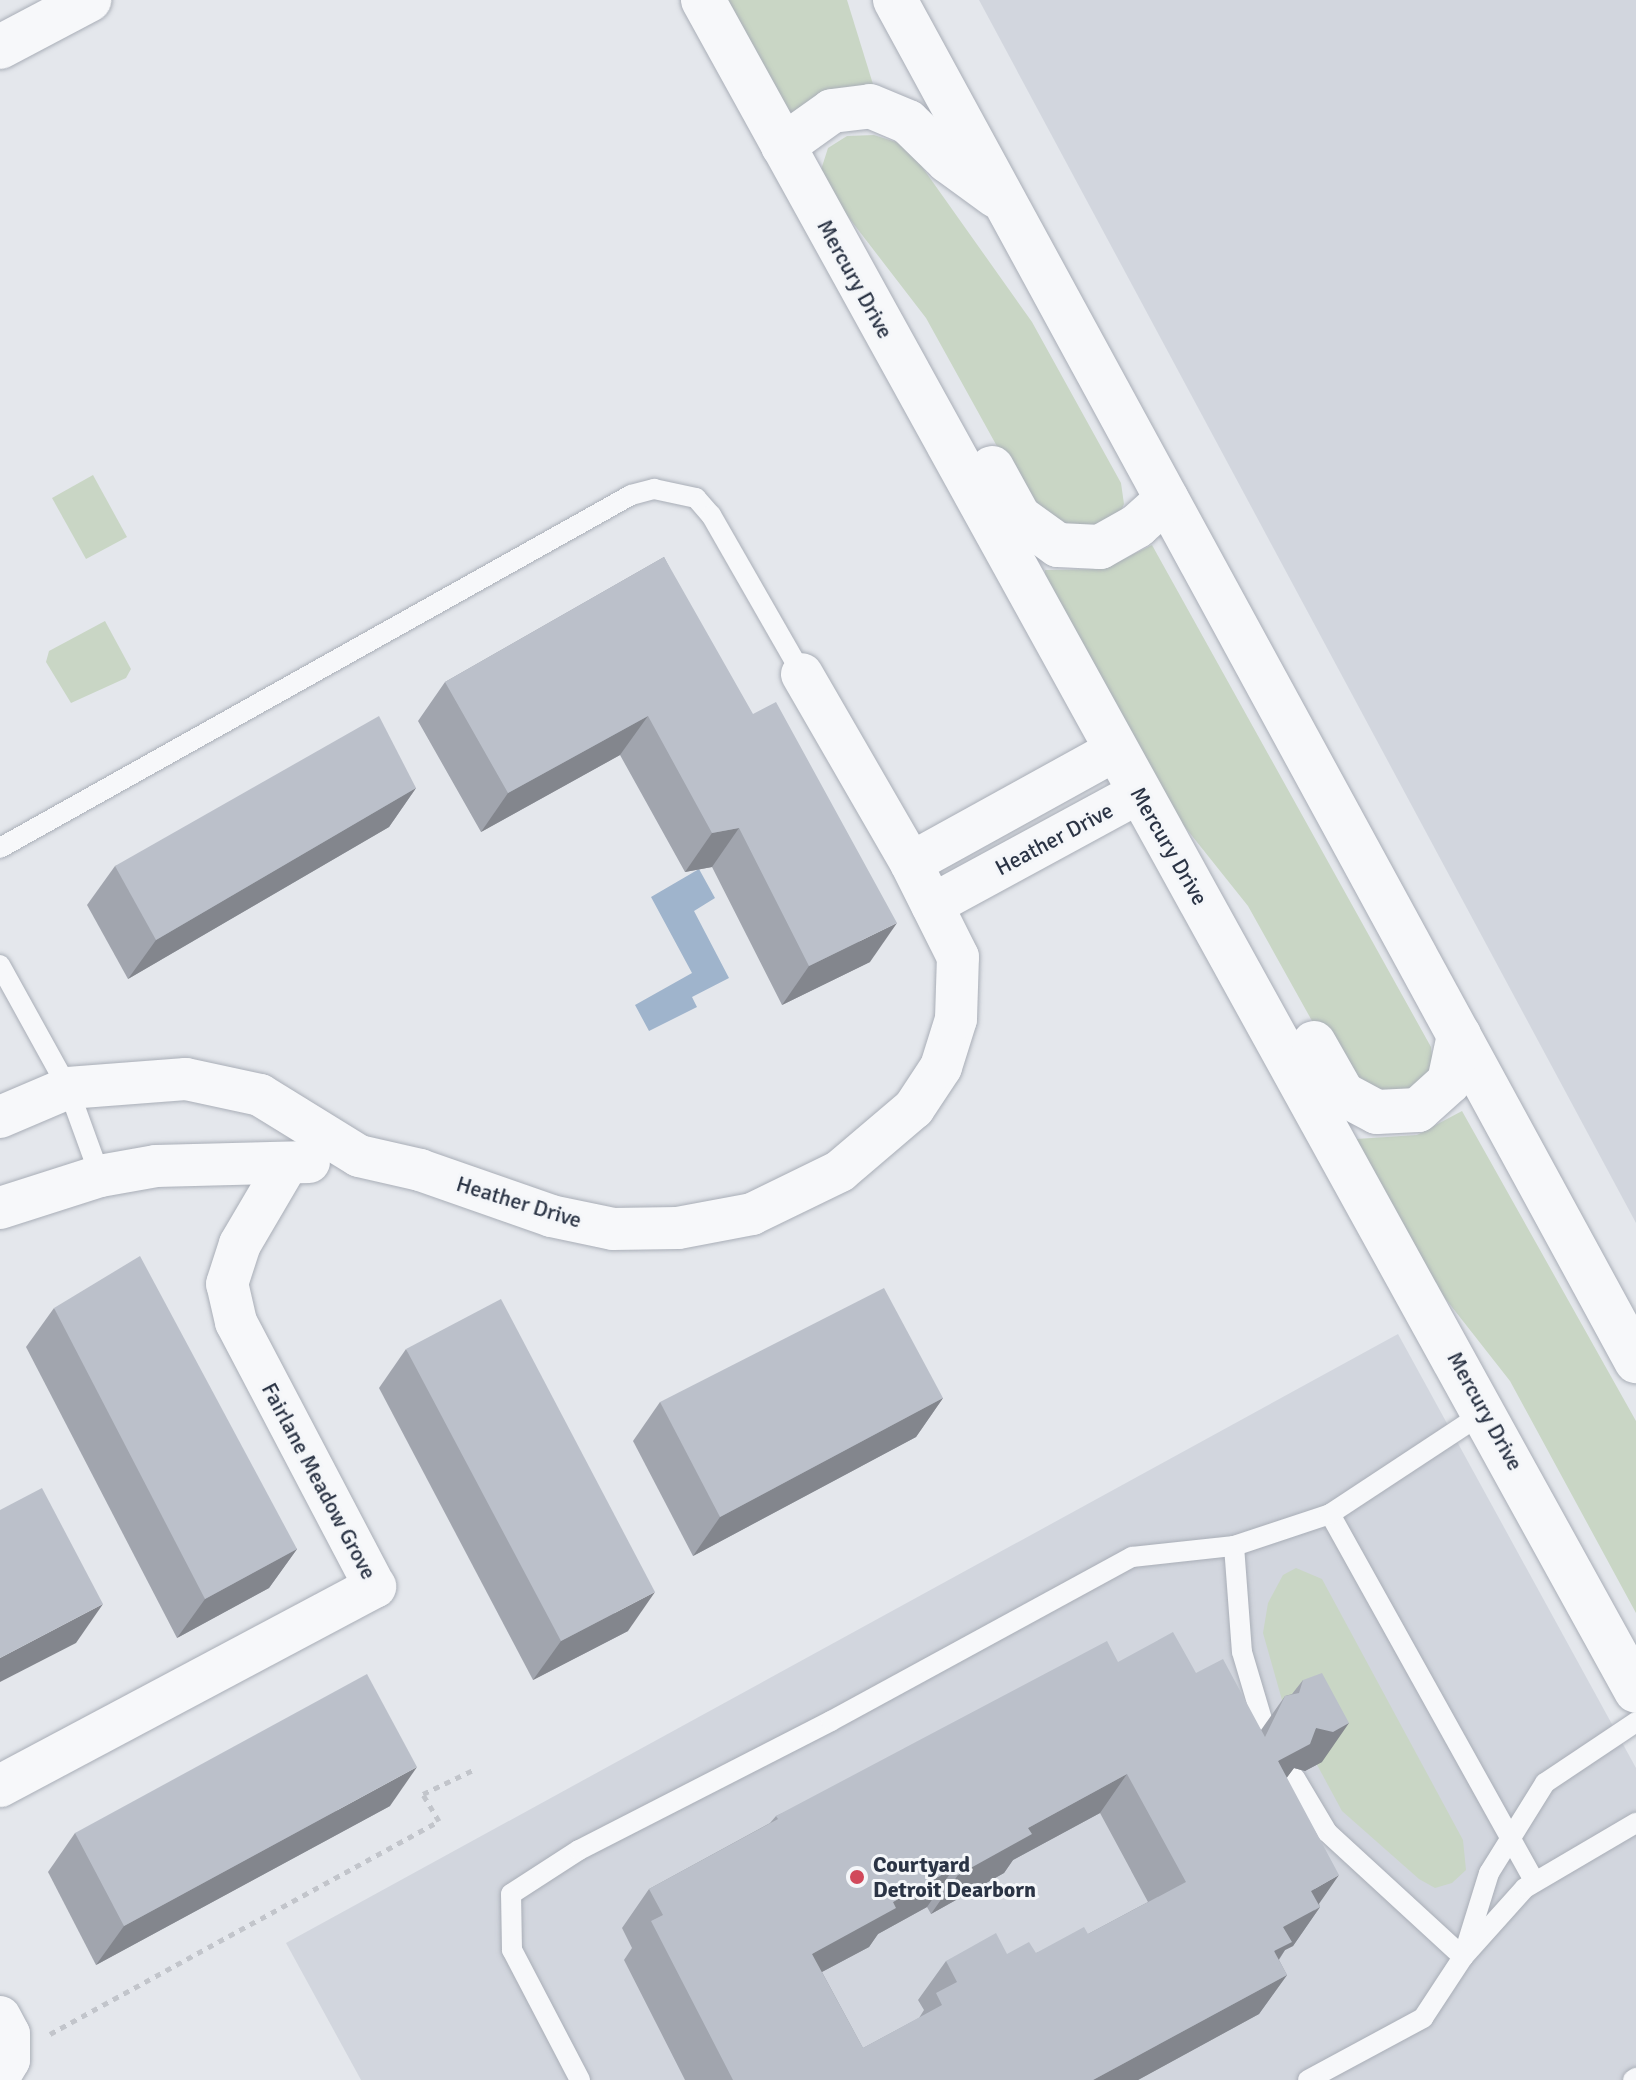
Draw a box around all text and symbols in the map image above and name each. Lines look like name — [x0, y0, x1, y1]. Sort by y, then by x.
street label: Mercury Drive — [811, 215, 899, 343]
street label: Mercury Drive — [1125, 782, 1213, 910]
street label: Heather Drive — [991, 797, 1117, 881]
street label: Heather Drive — [453, 1170, 585, 1234]
street label: Mercury Drive — [1441, 1347, 1529, 1475]
street label: Fairlane Meadow Grove — [256, 1378, 382, 1584]
place label: Courtyard Detroit Dearborn — [873, 1851, 1036, 1902]
marker: Courtyard Detroit Dearborn — [848, 1868, 866, 1886]

